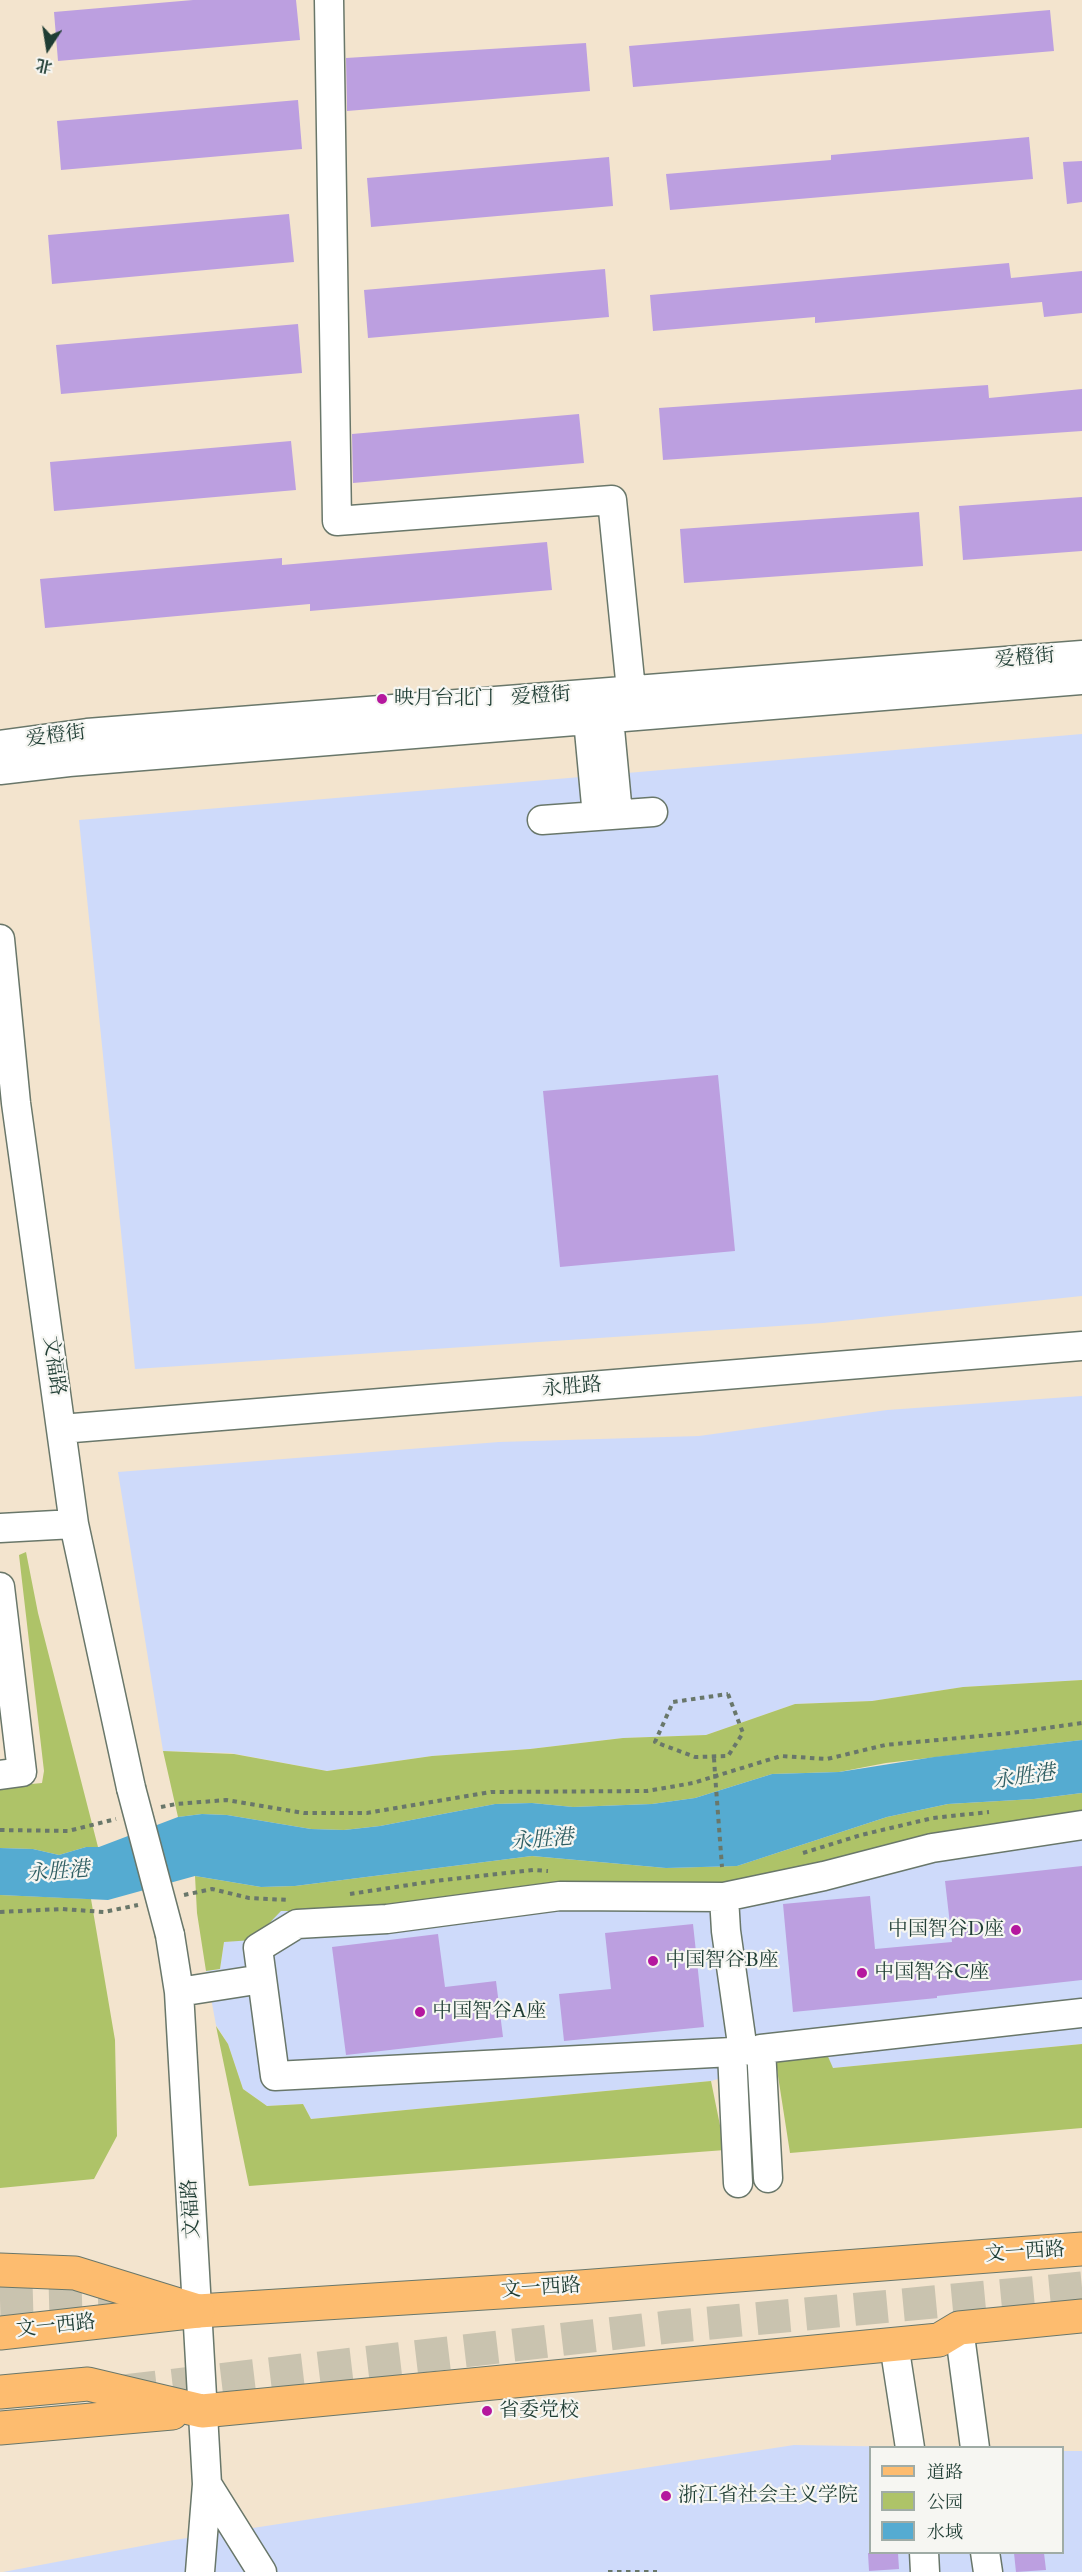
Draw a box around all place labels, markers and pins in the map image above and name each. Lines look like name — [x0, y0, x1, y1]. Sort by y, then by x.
place label: 映月台北门 — [394, 687, 494, 711]
marker: 映月台北门 — [375, 692, 389, 706]
place label: 中国智谷D座 — [888, 1918, 1004, 1942]
marker: 中国智谷D座 — [1009, 1923, 1023, 1937]
place label: 中国智谷B座 — [665, 1949, 779, 1973]
marker: 中国智谷B座 — [646, 1954, 660, 1968]
place label: 中国智谷C座 — [874, 1961, 989, 1985]
marker: 中国智谷C座 — [855, 1966, 869, 1980]
place label: 中国智谷A座 — [432, 2000, 546, 2024]
marker: 中国智谷A座 — [413, 2005, 427, 2019]
place label: 省委党校 — [499, 2399, 579, 2423]
marker: 省委党校 — [480, 2404, 494, 2418]
place label: 浙江省社会主义学院 — [678, 2484, 858, 2508]
marker: 浙江省社会主义学院 — [659, 2489, 673, 2503]

